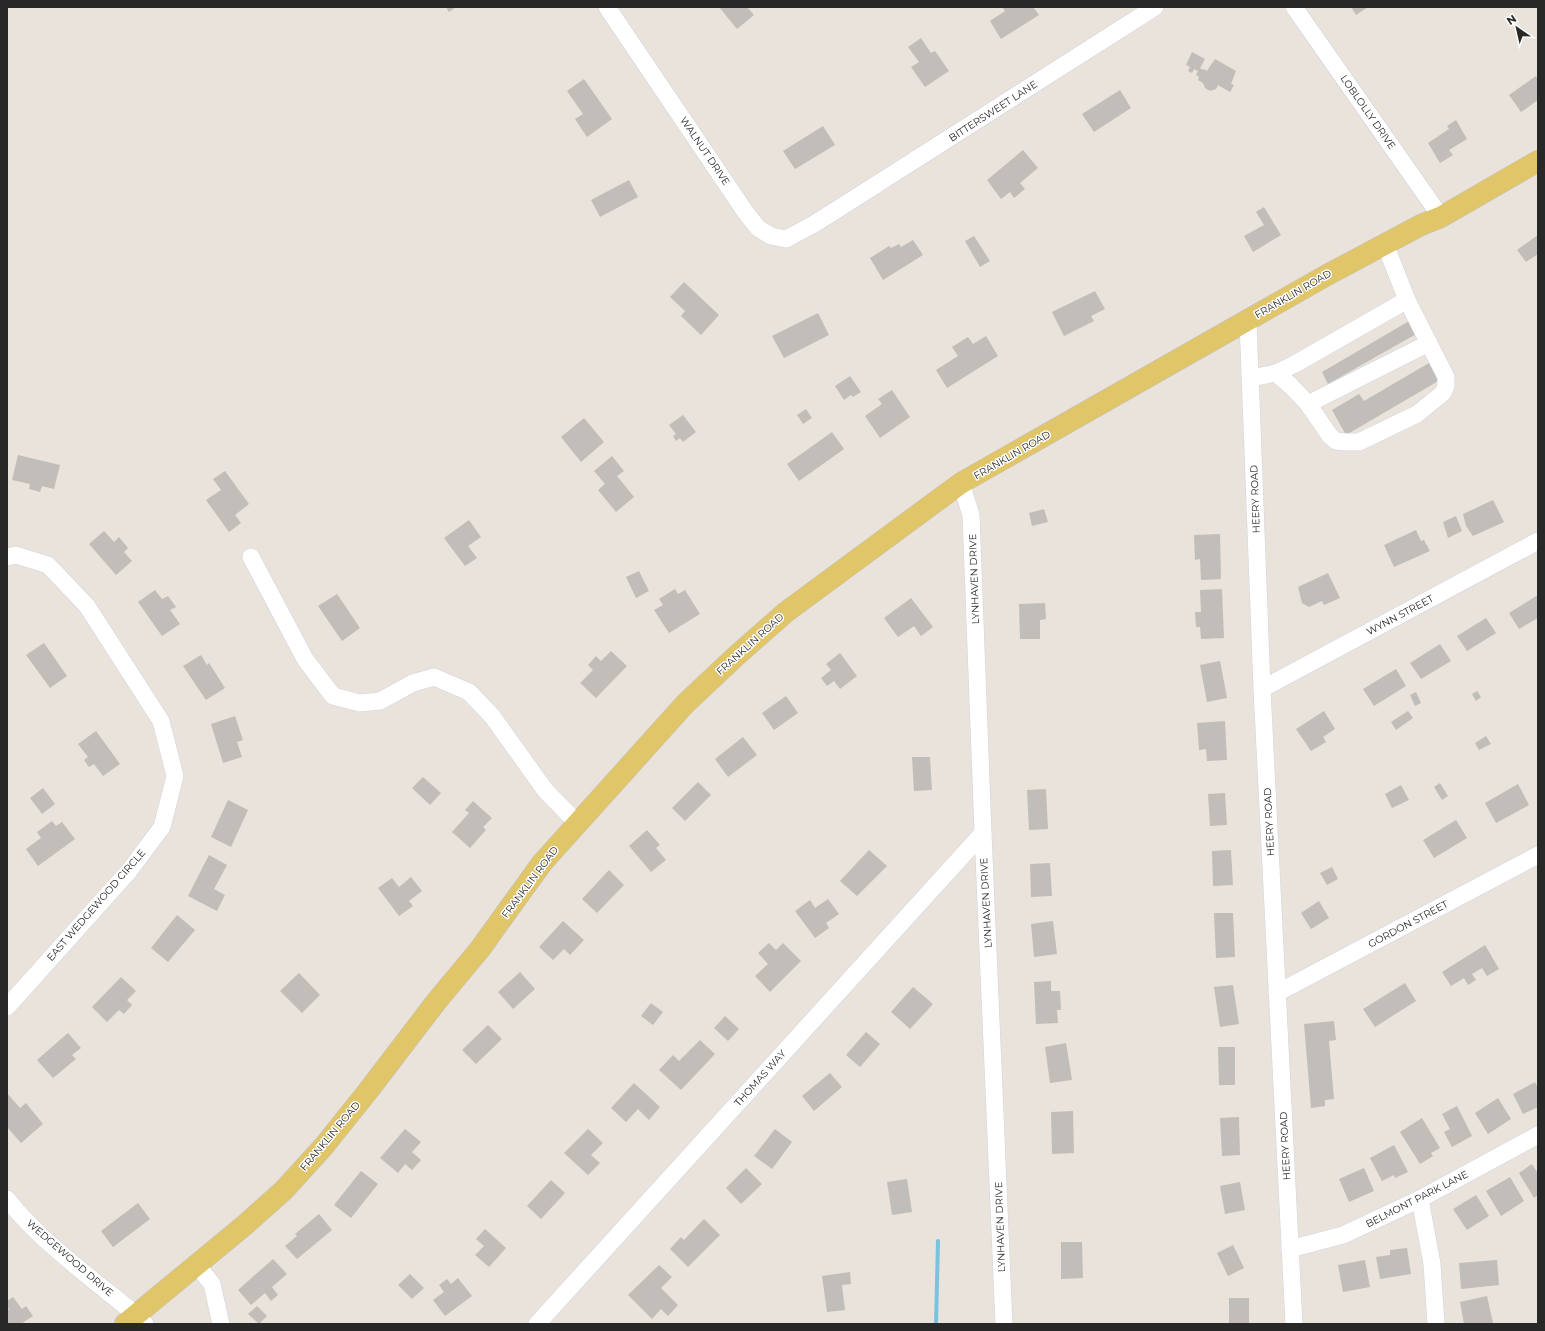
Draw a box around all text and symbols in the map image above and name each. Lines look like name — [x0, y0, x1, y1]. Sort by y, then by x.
north arrow — [1497, 8, 1537, 48]
text: N — [1504, 11, 1519, 28]
street label: LOBLOLLY DRIVE — [1338, 72, 1399, 152]
street label: BITTERSWEET LANE — [946, 77, 1040, 144]
street label: WALNUT DRIVE — [677, 114, 733, 188]
street label: FRANKLIN ROAD — [1252, 267, 1334, 321]
street label: FRANKLIN ROAD — [971, 428, 1053, 482]
street label: HEERY ROAD — [1247, 465, 1263, 533]
street label: LYNHAVEN DRIVE — [966, 533, 982, 624]
street label: WYNN STREET — [1364, 592, 1436, 638]
street label: FRANKLIN ROAD — [713, 610, 787, 678]
street label: HEERY ROAD — [1261, 787, 1277, 857]
street label: FRANKLIN ROAD — [499, 844, 561, 920]
street label: EAST WEDGEWOOD CIRCLE — [44, 846, 148, 964]
street label: LYNHAVEN DRIVE — [977, 857, 995, 949]
street label: GORDON STREET — [1366, 897, 1451, 951]
street label: THOMAS WAY — [731, 1047, 789, 1109]
street label: FRANKLIN ROAD — [297, 1099, 363, 1173]
street label: HEERY ROAD — [1277, 1111, 1293, 1181]
street label: BELMONT PARK LANE — [1364, 1167, 1471, 1231]
street label: LYNHAVEN DRIVE — [992, 1181, 1008, 1272]
street label: WEDGEWOOD DRIVE — [24, 1217, 116, 1299]

